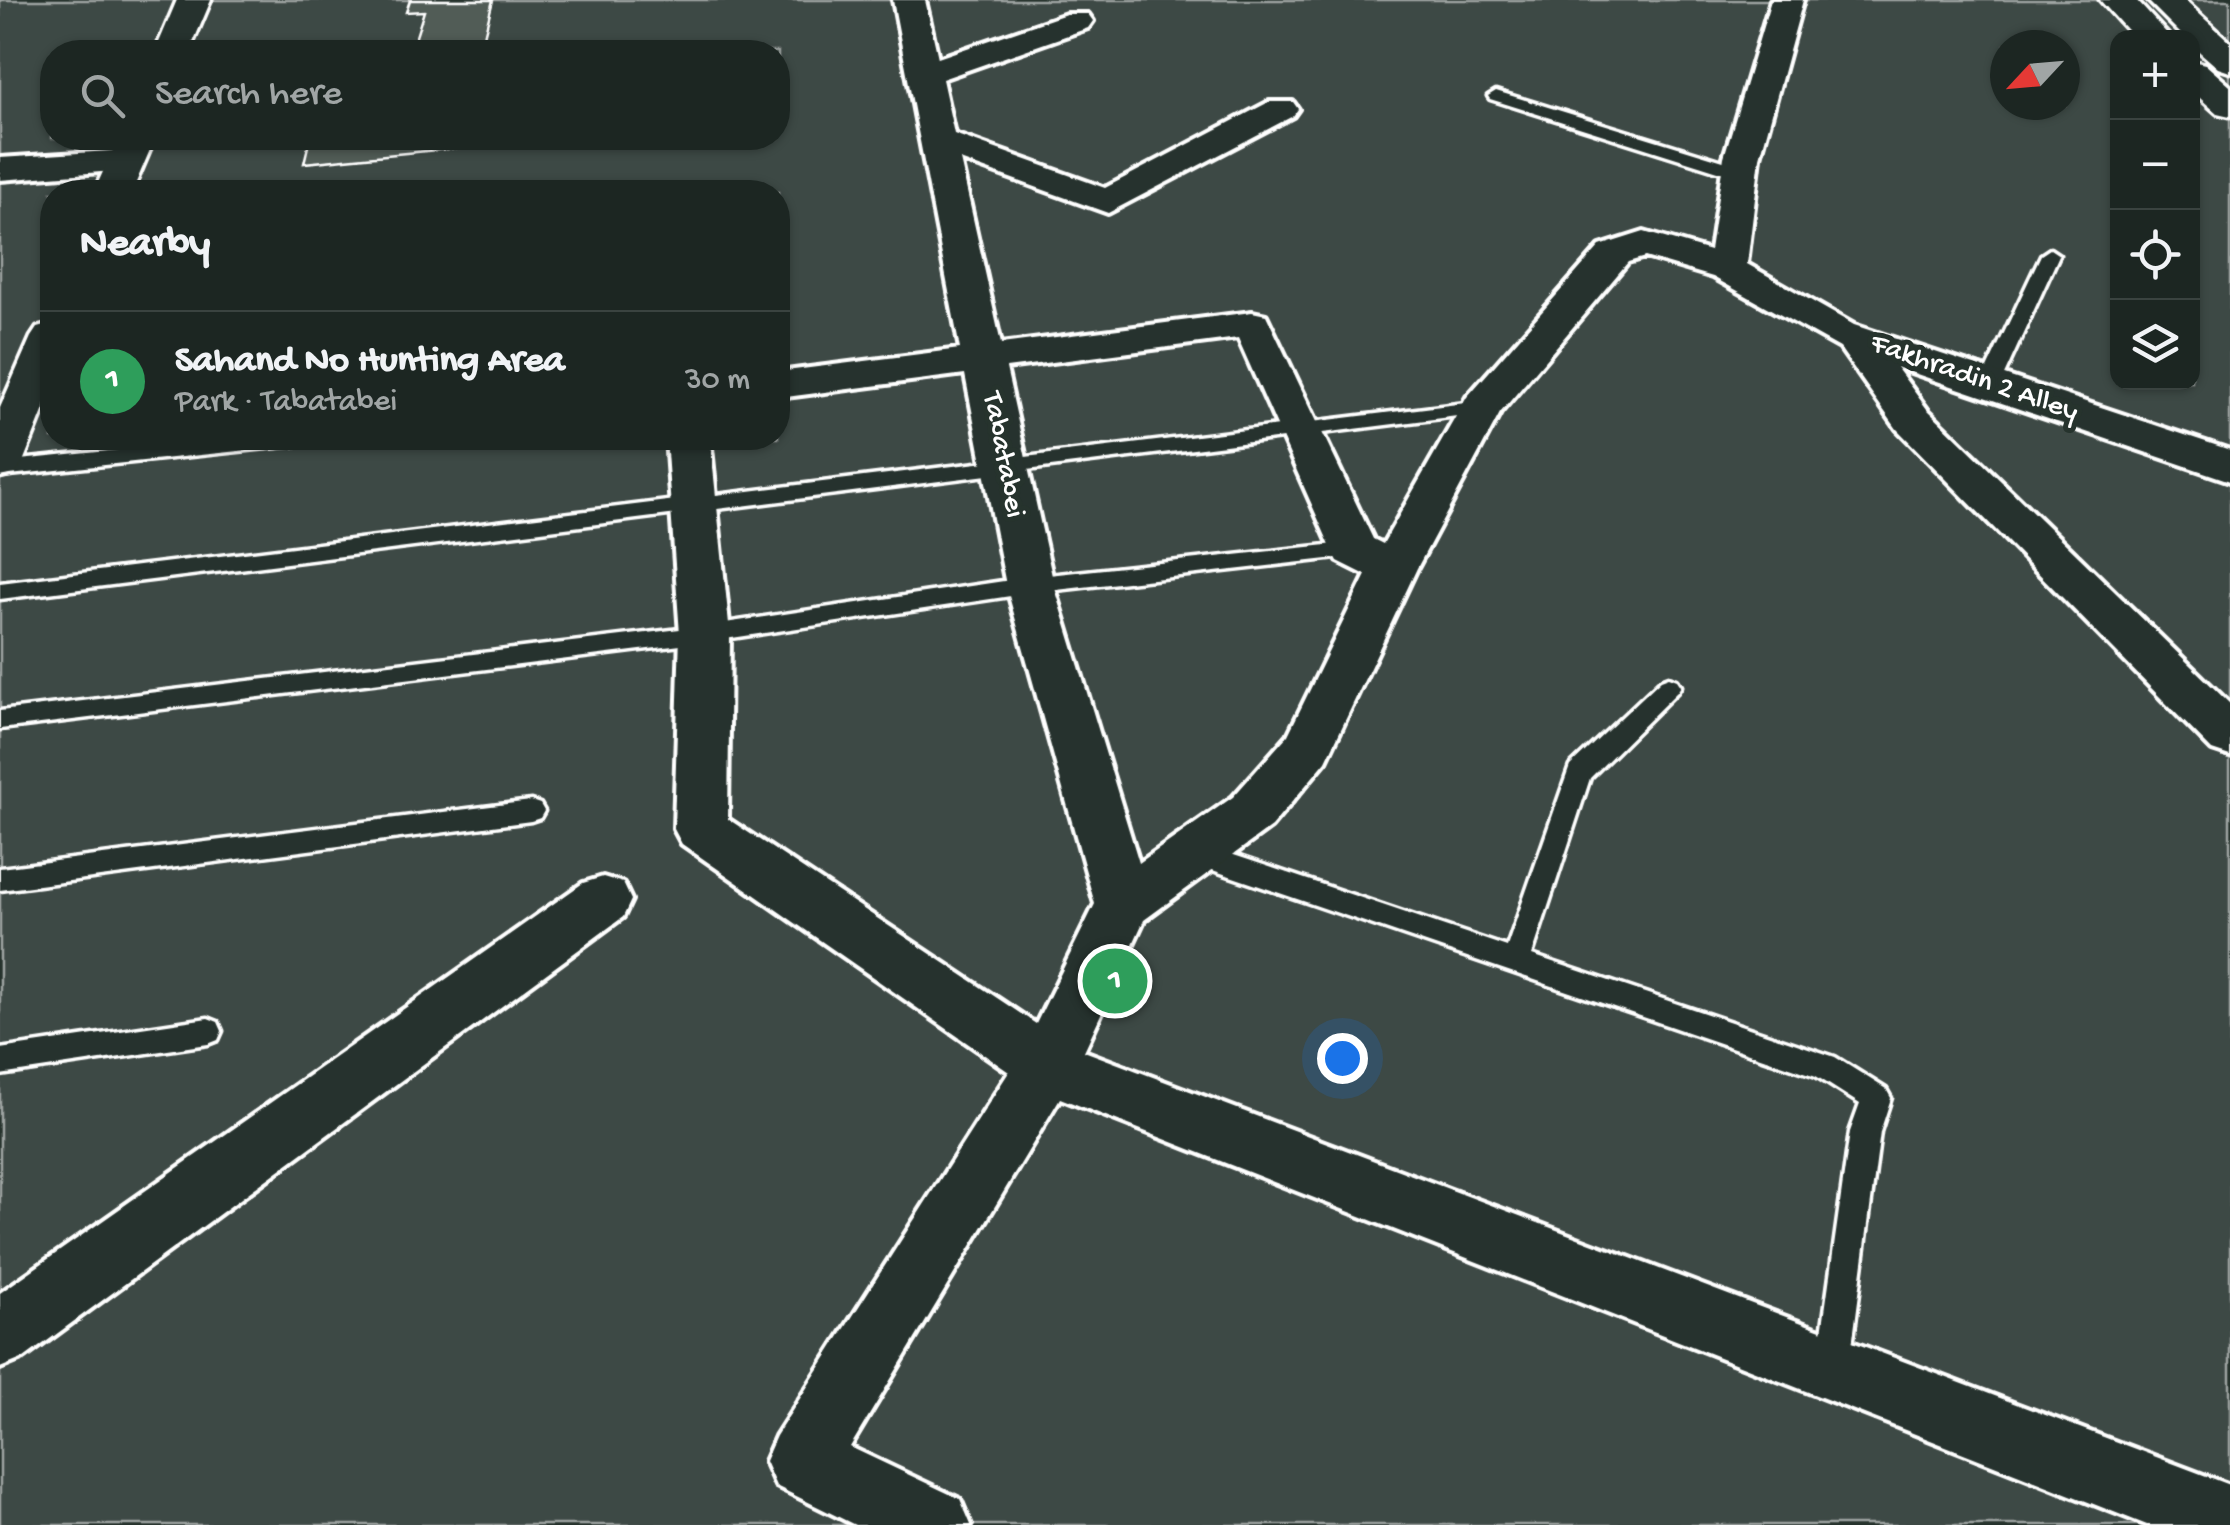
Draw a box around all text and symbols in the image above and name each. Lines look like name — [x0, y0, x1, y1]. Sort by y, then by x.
north arrow — [1990, 30, 2080, 120]
map controls — [2110, 30, 2200, 390]
button: + — [2110, 30, 2200, 120]
search box — [40, 40, 790, 150]
icon: search — [75, 68, 130, 123]
text: Search here — [155, 73, 342, 117]
button: − — [2110, 120, 2200, 210]
button: locate — [2110, 210, 2200, 300]
text: Nearby — [80, 221, 210, 270]
button: layers — [2110, 300, 2200, 390]
street label: Fakhradin 2 Alley — [1865, 327, 2083, 431]
text: Sahand No Hunting Area — [175, 340, 565, 384]
text: 1 — [106, 362, 119, 400]
text: 30 m — [685, 362, 750, 400]
text: Park · Tabatabei — [175, 384, 397, 422]
street label: Tabatabei — [972, 387, 1031, 521]
pin: 1 — [1082, 944, 1148, 1018]
your location — [1317, 1033, 1368, 1084]

